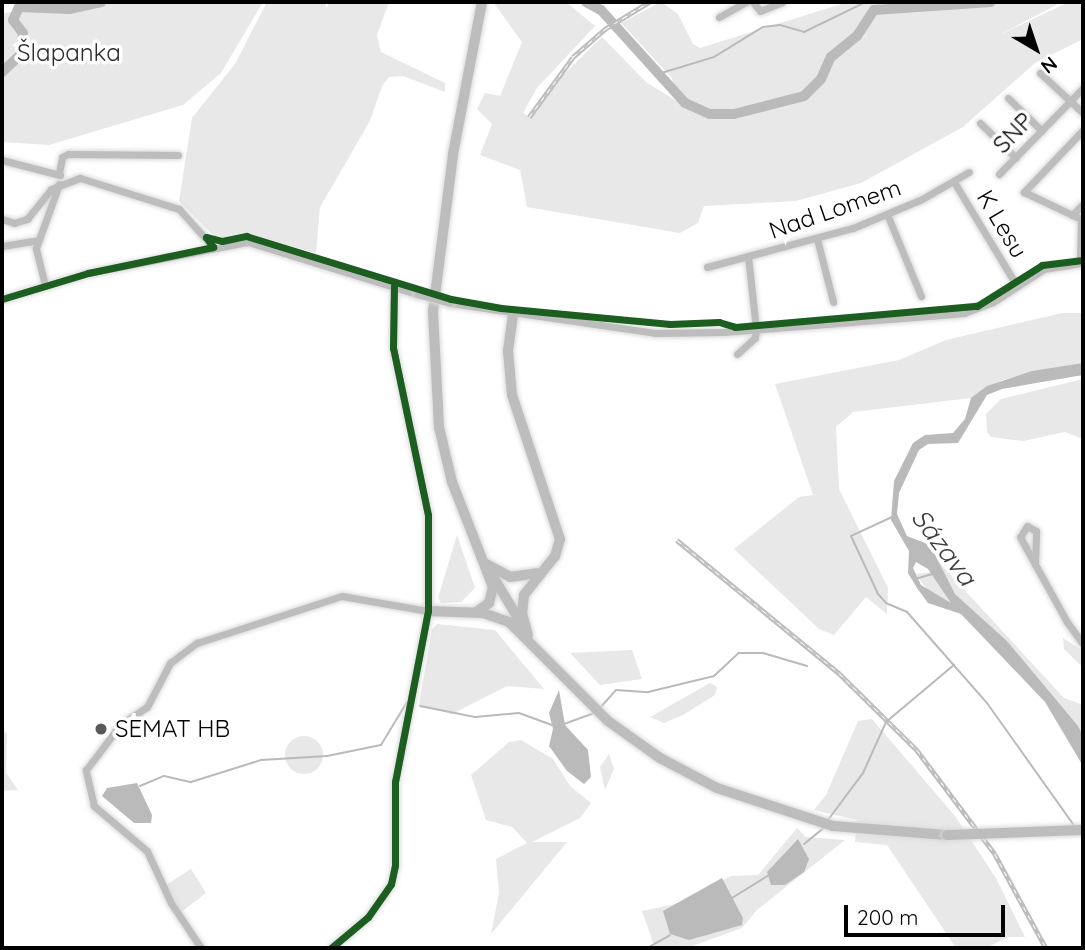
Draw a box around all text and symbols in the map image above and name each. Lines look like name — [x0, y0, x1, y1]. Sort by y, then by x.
north arrow — [1001, 14, 1071, 84]
park label: Šlapanka — [17, 39, 121, 67]
text: N — [1036, 52, 1062, 79]
street label: SNP — [987, 107, 1039, 159]
street label: Nad Lomem — [765, 173, 905, 245]
street label: K Lesu — [971, 185, 1033, 263]
water label: Sázava — [905, 503, 983, 591]
place label: SEMAT HB — [115, 715, 230, 743]
marker: SEMAT HB — [93, 721, 109, 737]
scale bar — [847, 890, 1008, 934]
text: 200 m — [857, 904, 919, 930]

